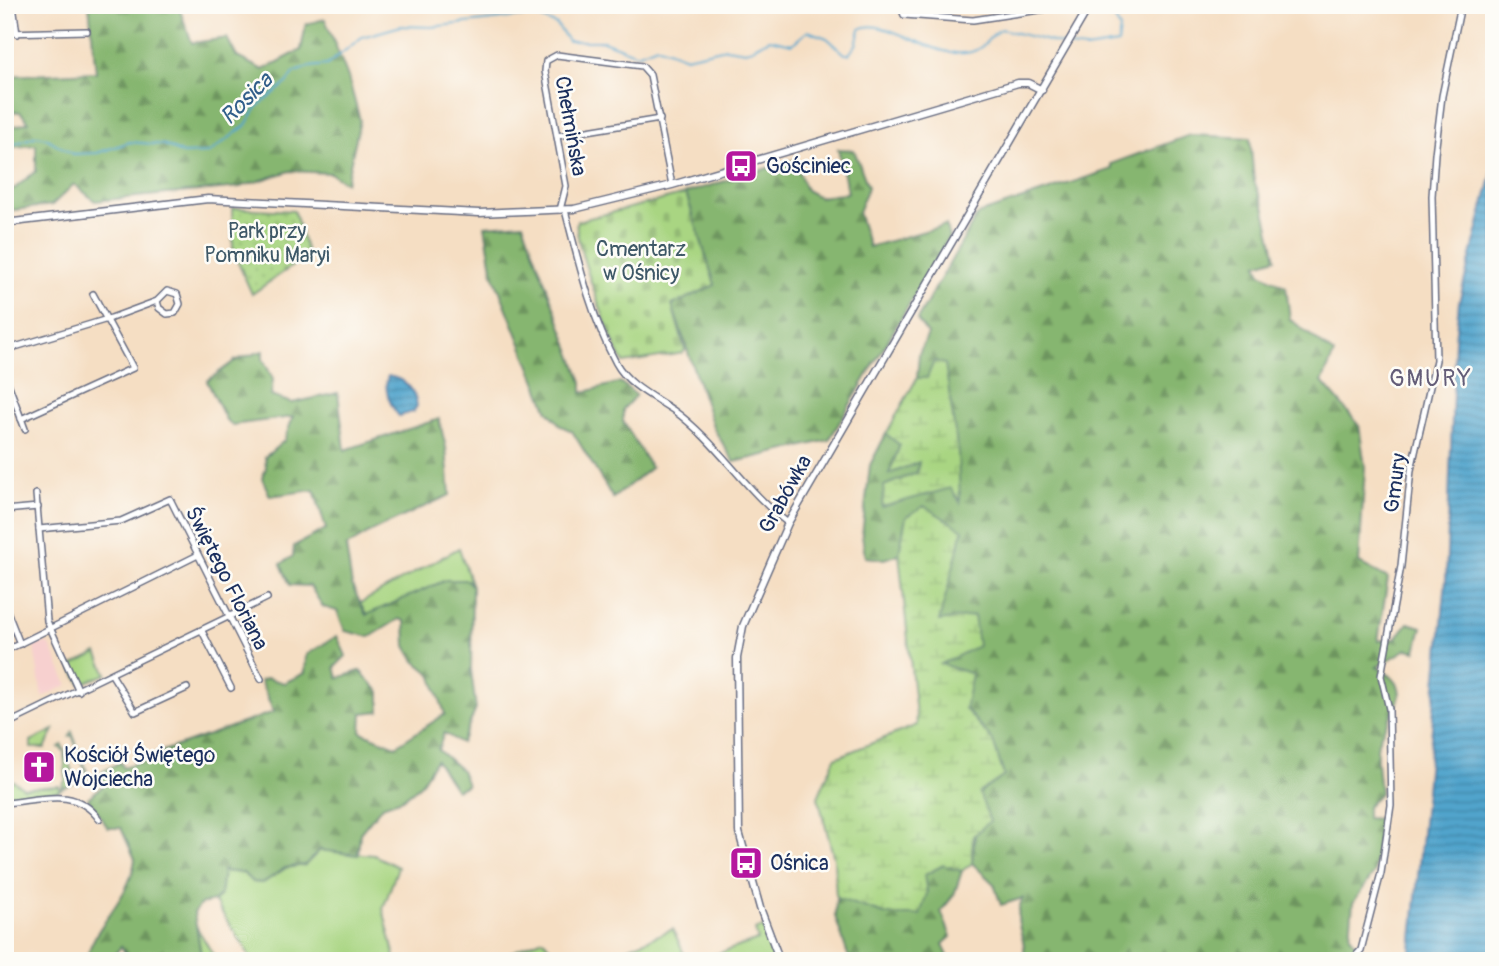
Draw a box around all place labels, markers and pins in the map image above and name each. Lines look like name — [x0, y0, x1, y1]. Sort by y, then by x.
bus stop icon: Gościniec — [722, 147, 760, 185]
place label: Gościniec — [766, 153, 851, 180]
place label: Kościół Świętego Wojciecha — [64, 742, 215, 793]
church icon: Kościół Świętego Wojciecha — [20, 748, 58, 786]
bus stop icon: Ośnica — [727, 844, 765, 882]
place label: Ośnica — [770, 850, 829, 877]

